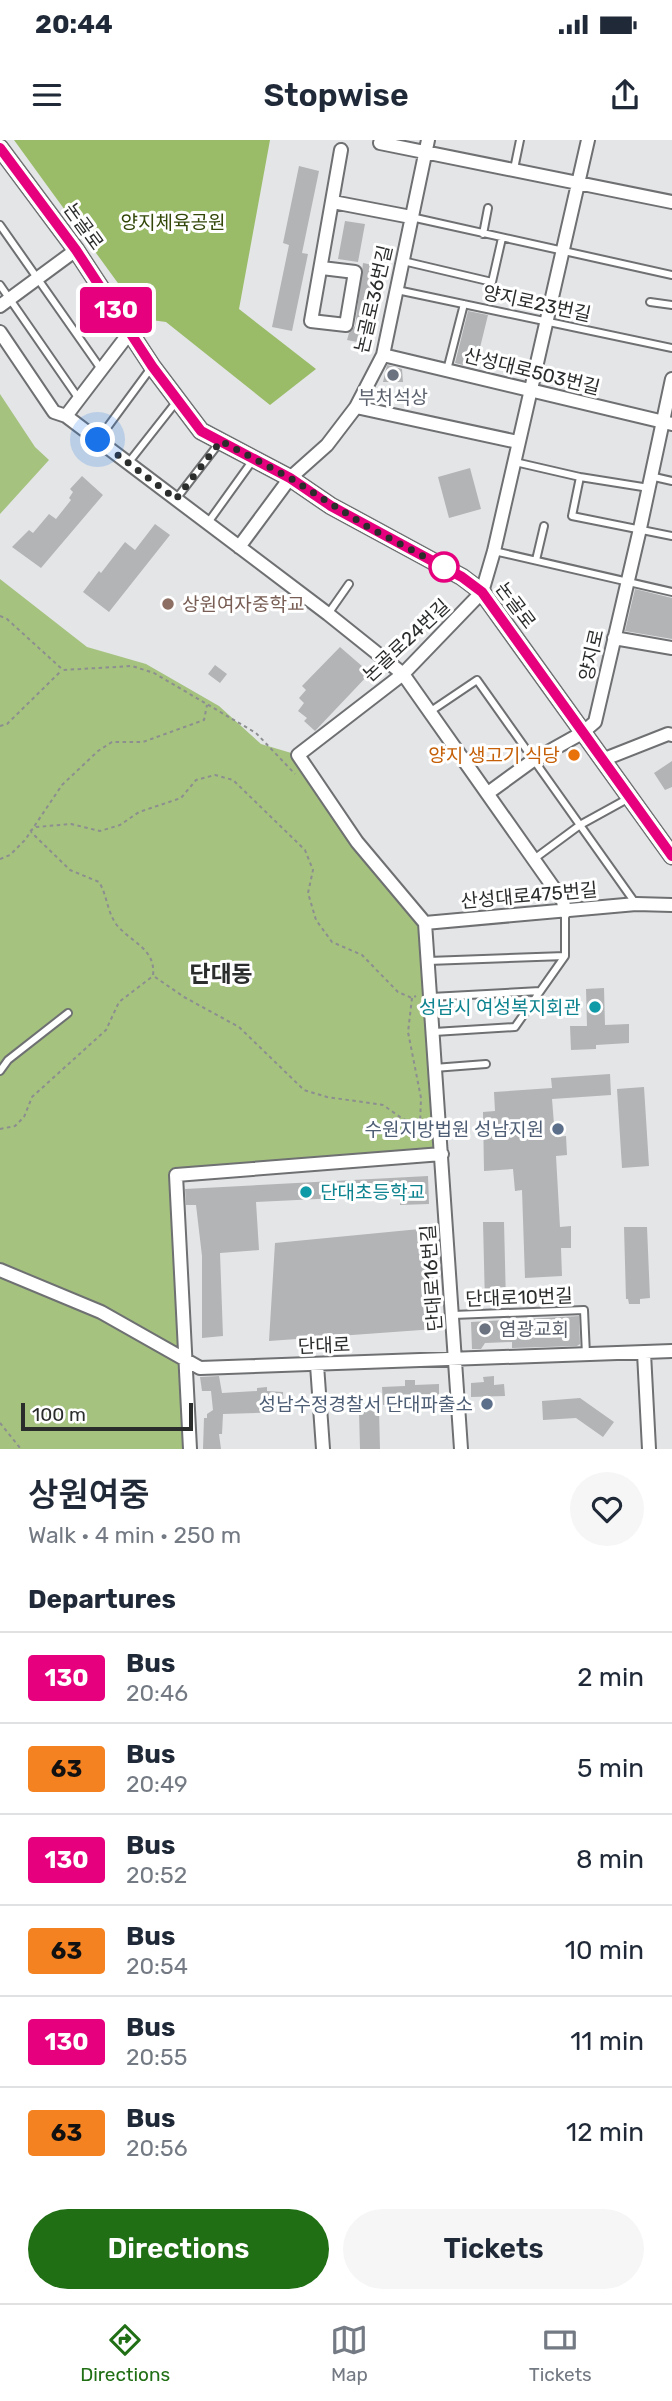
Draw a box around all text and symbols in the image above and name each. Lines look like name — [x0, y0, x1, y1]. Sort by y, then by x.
text: 20:44 — [35, 9, 113, 40]
icon: menu — [28, 76, 66, 114]
text: Stopwise — [263, 76, 409, 114]
icon: share — [606, 76, 644, 114]
street label: 논골로 — [59, 198, 108, 254]
park label: 양지체육공원 — [121, 211, 225, 234]
street label: 논골로36번길 — [350, 243, 397, 355]
street label: 양지로23번길 — [481, 281, 593, 326]
line badge: 130 — [76, 287, 156, 333]
text: 130 — [94, 296, 138, 324]
street label: 산성대로503번길 — [461, 343, 602, 400]
marker: 부처석상 — [385, 367, 401, 383]
place label: 부처석상 — [358, 386, 428, 409]
your location — [80, 422, 115, 457]
unlabelled marker — [429, 552, 459, 582]
street label: 논골로 — [491, 577, 541, 633]
place label: 상원여자중학교 — [182, 593, 304, 616]
street label: 논골로24번길 — [358, 594, 454, 686]
marker: 상원여자중학교 — [160, 596, 176, 612]
street label: 양지로 — [574, 627, 609, 683]
place label: 양지 생고기 식당 — [428, 744, 560, 767]
marker: 양지 생고기 식당 — [566, 747, 582, 763]
street label: 산성대로475번길 — [460, 878, 598, 913]
district label: 단대동 — [189, 960, 253, 988]
place label: 성남시 여성복지회관 — [419, 996, 581, 1019]
marker: 성남시 여성복지회관 — [587, 999, 603, 1015]
place label: 수원지방법원 성남지원 — [365, 1118, 544, 1141]
marker: 수원지방법원 성남지원 — [550, 1121, 566, 1137]
place label: 단대초등학교 — [320, 1181, 425, 1204]
marker: 단대초등학교 — [298, 1184, 314, 1200]
street label: 단대로16번길 — [416, 1224, 447, 1332]
street label: 단대로10번길 — [465, 1284, 573, 1311]
place label: 염광교회 — [499, 1318, 569, 1341]
marker: 염광교회 — [477, 1321, 493, 1337]
street label: 단대로 — [297, 1333, 351, 1358]
place label: 성남수정경찰서 단대파출소 — [259, 1393, 473, 1416]
marker: 성남수정경찰서 단대파출소 — [479, 1396, 495, 1412]
scale bar — [21, 1400, 192, 1432]
text: 100 m — [32, 1403, 86, 1426]
button: heart — [570, 1472, 644, 1546]
text: 상원여중 — [28, 1475, 149, 1514]
text: Walk · 4 min · 250 m — [28, 1521, 241, 1549]
text: Departures — [28, 1584, 176, 1615]
text: Bus — [126, 1648, 175, 1679]
text: 2 min — [577, 1662, 644, 1693]
text: 130 — [44, 1664, 89, 1692]
text: 20:46 — [126, 1679, 188, 1707]
text: Bus — [126, 1739, 175, 1770]
text: 5 min — [577, 1753, 644, 1784]
text: 63 — [51, 1755, 82, 1783]
text: 20:49 — [126, 1770, 188, 1798]
text: Bus — [126, 1830, 175, 1861]
text: 8 min — [576, 1844, 644, 1875]
text: 130 — [44, 1846, 89, 1874]
text: 20:52 — [126, 1861, 187, 1889]
text: Bus — [126, 1921, 175, 1952]
text: 10 min — [565, 1935, 644, 1966]
text: 63 — [51, 1937, 82, 1965]
text: 20:54 — [126, 1952, 188, 1980]
text: Bus — [126, 2012, 175, 2043]
text: 11 min — [570, 2026, 644, 2057]
text: 130 — [44, 2028, 89, 2056]
text: 20:55 — [126, 2043, 187, 2071]
text: Bus — [126, 2103, 175, 2134]
text: 12 min — [566, 2117, 644, 2148]
text: 63 — [51, 2119, 82, 2147]
text: 20:56 — [126, 2134, 188, 2162]
button: Directions — [28, 2209, 329, 2289]
button: Tickets — [343, 2209, 644, 2289]
tab: Directions — [80, 2321, 170, 2386]
tab: Map — [330, 2321, 368, 2386]
tab: Tickets — [529, 2321, 592, 2386]

